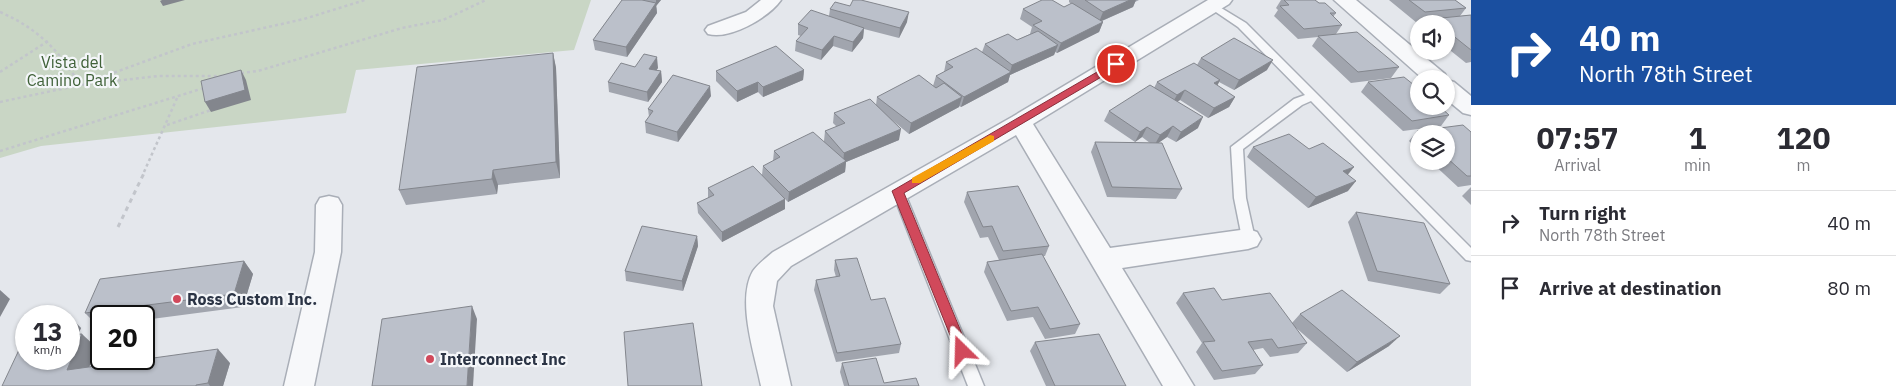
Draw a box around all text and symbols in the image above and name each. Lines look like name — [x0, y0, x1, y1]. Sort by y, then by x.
map controls — [1410, 15, 1455, 170]
button: sound — [1410, 15, 1455, 60]
text: 40 m — [1579, 15, 1661, 61]
icon: right — [1496, 20, 1561, 85]
pin — [1095, 43, 1137, 85]
icon: arrive — [1102, 50, 1130, 78]
park label: Vista del Camino Park — [27, 52, 118, 90]
text: North 78th Street — [1579, 59, 1753, 88]
button: search — [1410, 70, 1455, 115]
text: 07:57 — [1537, 118, 1618, 157]
text: 1 — [1688, 118, 1706, 157]
text: 120 — [1776, 118, 1830, 157]
button: layers — [1410, 125, 1455, 170]
text: Arrival — [1554, 155, 1601, 175]
text: min — [1684, 155, 1711, 175]
text: m — [1796, 155, 1810, 175]
text: Turn right — [1539, 201, 1626, 225]
icon: right — [1496, 209, 1524, 237]
text: 40 m — [1827, 211, 1871, 235]
text: North 78th Street — [1539, 225, 1665, 245]
icon: arrive — [1496, 274, 1524, 302]
text: Arrive at destination — [1539, 276, 1722, 300]
text: 80 m — [1827, 276, 1871, 300]
place label: Ross Custom Inc. — [187, 289, 317, 309]
marker: Ross Custom Inc. — [171, 293, 183, 305]
speed limit sign: 20 — [90, 305, 155, 370]
text: 13 — [32, 315, 63, 348]
position arrow — [935, 324, 987, 376]
text: km/h — [33, 342, 62, 357]
place label: Interconnect Inc — [440, 349, 566, 369]
marker: Interconnect Inc — [424, 353, 436, 365]

